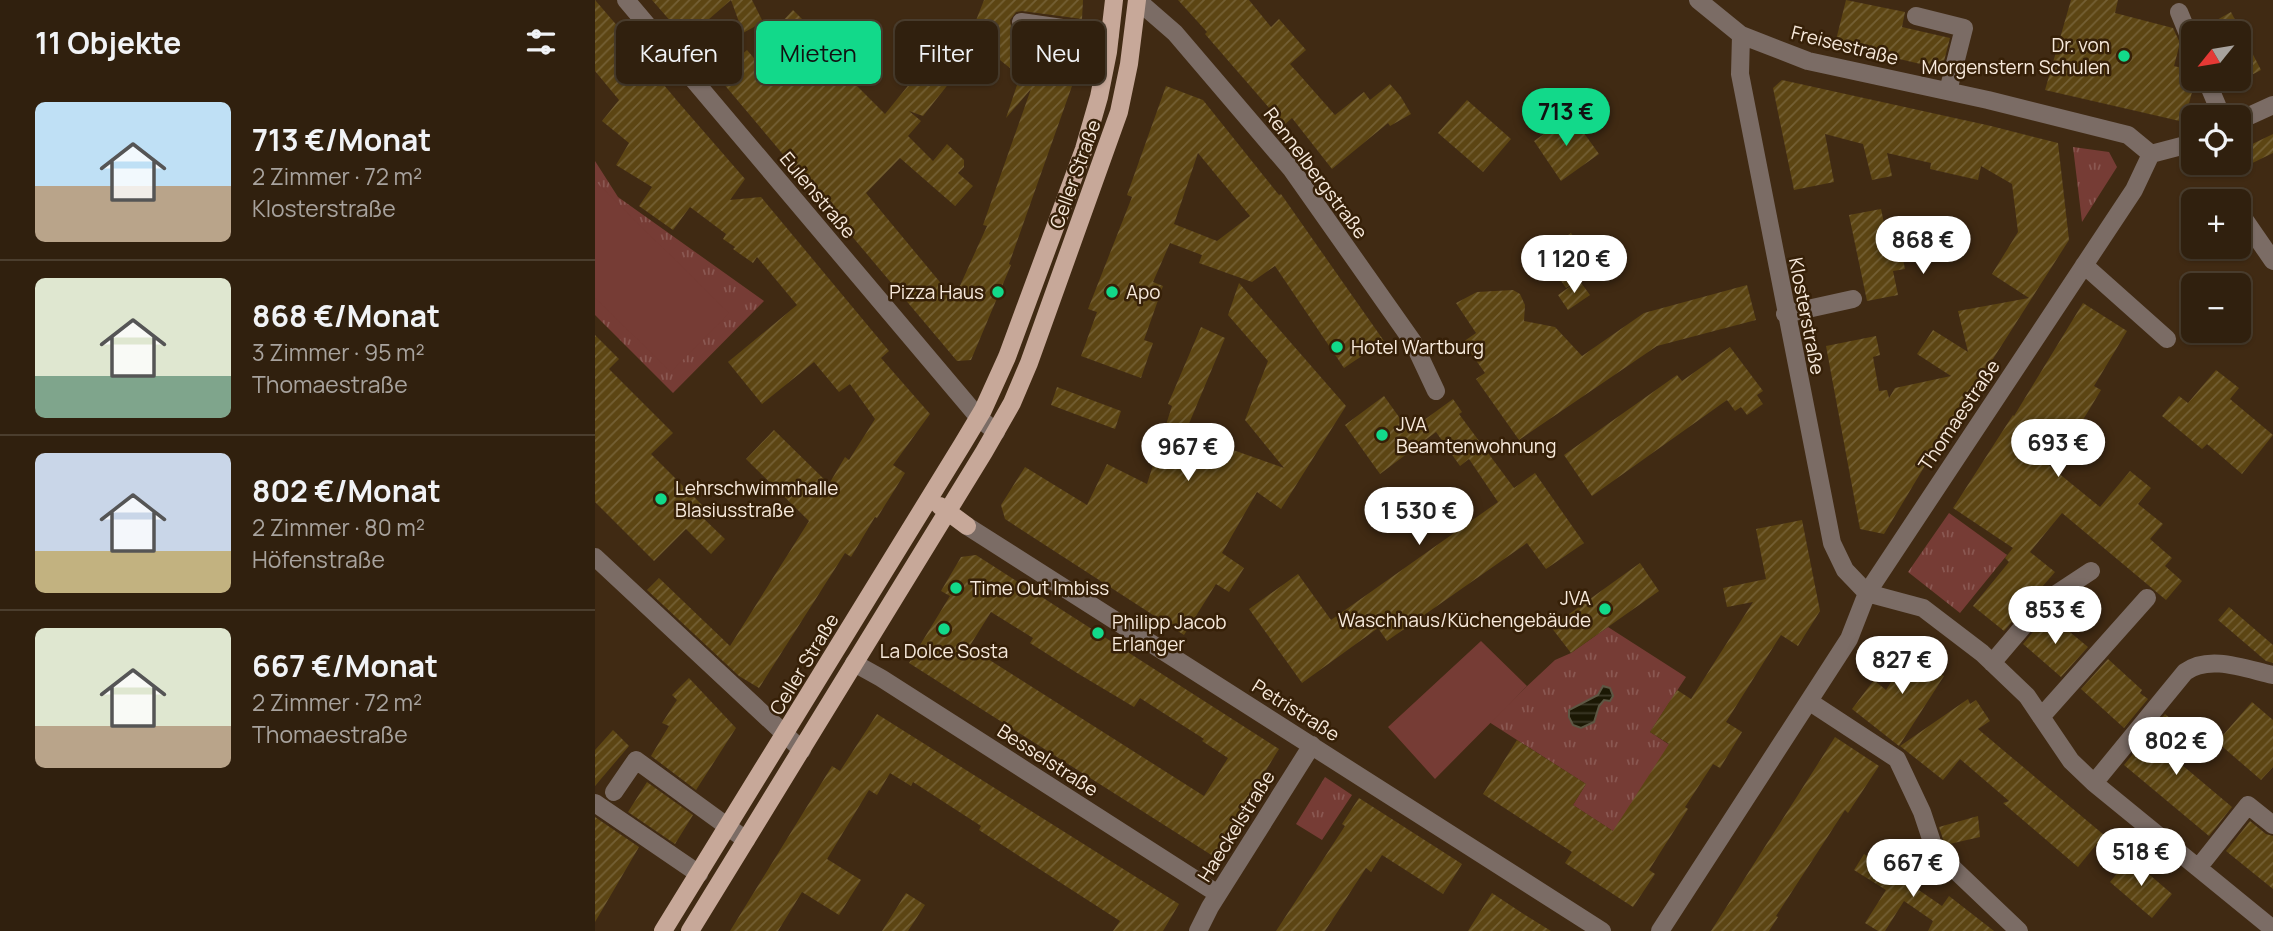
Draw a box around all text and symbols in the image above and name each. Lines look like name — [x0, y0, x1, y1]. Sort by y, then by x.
street label: Freisestraße — [1789, 19, 1901, 71]
chip: Kaufen — [616, 21, 742, 84]
chip: Mieten — [756, 21, 881, 84]
chip: Filter — [895, 21, 998, 84]
chip: Neu — [1012, 21, 1105, 84]
north arrow — [2181, 21, 2251, 91]
map controls — [2181, 21, 2251, 343]
text: 11 Objekte — [35, 22, 181, 63]
icon: filters — [522, 23, 560, 61]
place label: Dr. von Morgenstern Schulen — [1921, 32, 2110, 80]
marker: Dr. von Morgenstern Schulen — [2116, 48, 2132, 64]
pin: 713 € — [1517, 88, 1615, 148]
text: 713 € — [1538, 95, 1594, 127]
street label: Rennelbergstraße — [1258, 102, 1374, 244]
button: locate — [2181, 105, 2251, 175]
street label: Celler Straße — [1043, 116, 1107, 232]
text: 713 €/Monat — [252, 119, 431, 160]
icon: home — [91, 130, 175, 214]
street label: Eulenstraße — [774, 146, 862, 244]
text: 2 Zimmer · 72 m² — [252, 160, 422, 192]
button: + — [2181, 189, 2251, 259]
text: Klosterstraße — [252, 192, 396, 224]
pin: 868 € — [1874, 216, 1972, 276]
text: 868 € — [1892, 223, 1954, 255]
pin: 1 120 € — [1509, 236, 1639, 295]
text: 1 120 € — [1537, 242, 1611, 274]
street label: Klosterstraße — [1783, 255, 1831, 377]
button: − — [2181, 273, 2251, 343]
place label: Pizza Haus — [889, 279, 984, 305]
place label: Apo — [1126, 279, 1161, 305]
marker: Pizza Haus — [990, 284, 1006, 300]
marker: Apo — [1104, 284, 1120, 300]
text: 868 €/Monat — [252, 295, 440, 336]
icon: home — [91, 306, 175, 390]
place label: Hotel Wartburg — [1351, 334, 1484, 360]
text: 3 Zimmer · 95 m² — [252, 336, 425, 368]
marker: Hotel Wartburg — [1329, 339, 1345, 355]
street label: Thomaestraße — [1912, 354, 2006, 476]
text: Thomaestraße — [252, 368, 408, 400]
place label: JVA Beamtenwohnung — [1396, 411, 1556, 459]
pin: 693 € — [2009, 420, 2107, 479]
pin: 967 € — [1139, 424, 1237, 483]
text: 693 € — [2027, 426, 2089, 458]
marker: JVA Beamtenwohnung — [1374, 427, 1390, 443]
text: 967 € — [1157, 430, 1219, 462]
text: 802 €/Monat — [252, 470, 441, 511]
place label: Lehrschwimmhalle Blasiusstraße — [675, 475, 838, 523]
icon: home — [91, 481, 175, 565]
pin: 1 530 € — [1354, 488, 1484, 547]
marker: Lehrschwimmhalle Blasiusstraße — [653, 491, 669, 507]
text: 1 530 € — [1381, 494, 1457, 526]
text: 2 Zimmer · 80 m² — [252, 511, 425, 543]
text: Höfenstraße — [252, 543, 385, 575]
place label: Time Out Imbiss — [970, 575, 1109, 601]
marker: Time Out Imbiss — [948, 580, 964, 596]
place label: JVA Waschhaus/Küchengebäude — [1338, 585, 1591, 633]
pin: 853 € — [2006, 586, 2104, 646]
text: 853 € — [2024, 593, 2086, 625]
marker: JVA Waschhaus/Küchengebäude — [1597, 601, 1613, 617]
street label: Celler Straße — [763, 608, 845, 720]
place label: Philipp Jacob Erlanger — [1112, 609, 1226, 657]
marker: La Dolce Sosta — [936, 621, 952, 637]
marker: Philipp Jacob Erlanger — [1090, 625, 1106, 641]
pin: 827 € — [1853, 636, 1951, 696]
place label: La Dolce Sosta — [880, 638, 1008, 664]
text: 827 € — [1872, 643, 1932, 675]
text: 667 €/Monat — [252, 645, 438, 686]
icon: home — [91, 656, 175, 740]
street label: Petristraße — [1247, 673, 1345, 747]
text: 2 Zimmer · 72 m² — [252, 686, 422, 718]
text: Thomaestraße — [252, 718, 408, 750]
street label: Besselstraße — [993, 718, 1103, 802]
pin: 802 € — [2127, 718, 2225, 777]
text: 802 € — [2144, 724, 2208, 756]
street label: Haeckelstraße — [1191, 765, 1281, 887]
pin: 518 € — [2092, 828, 2190, 888]
text: 518 € — [2112, 835, 2170, 867]
pin: 667 € — [1864, 839, 1962, 899]
text: 667 € — [1882, 846, 1944, 878]

